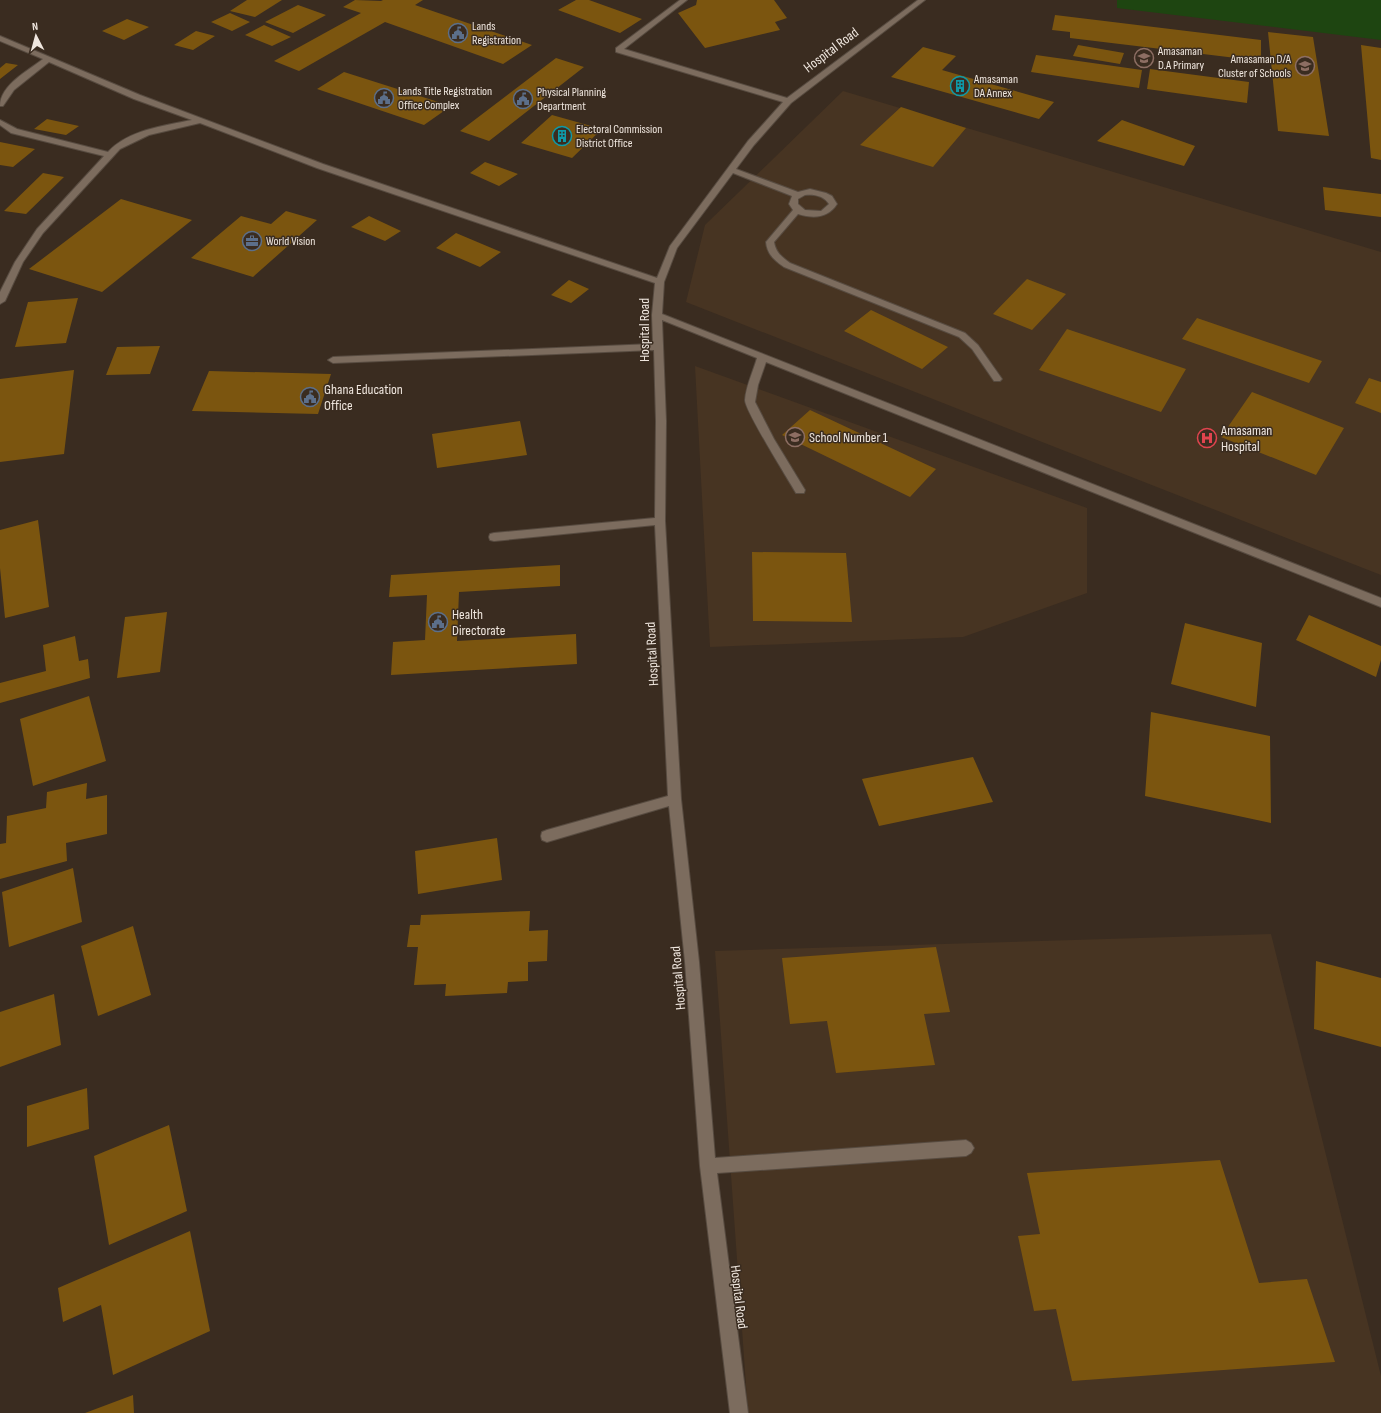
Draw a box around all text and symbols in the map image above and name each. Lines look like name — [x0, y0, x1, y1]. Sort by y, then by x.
north arrow — [16, 16, 56, 56]
place label: Lands Registration — [472, 19, 521, 48]
text: N — [31, 20, 39, 33]
public building icon: Lands Registration — [447, 22, 469, 44]
street label: Hospital Road — [800, 24, 862, 76]
place label: Amasaman D.A Primary — [1157, 44, 1205, 73]
school or university icon: Amasaman D.A Primary — [1133, 47, 1155, 69]
place label: Amasaman D/A Cluster of Schools — [1218, 52, 1292, 81]
school or university icon: Amasaman D/A Cluster of Schools — [1294, 55, 1316, 77]
place label: Amasaman DA Annex — [973, 72, 1018, 101]
building icon: Amasaman DA Annex — [949, 75, 971, 97]
place label: Lands Title Registration Office Complex — [398, 84, 492, 113]
place label: Physical Planning Department — [537, 85, 606, 114]
public building icon: Lands Title Registration Office Complex — [373, 87, 395, 109]
public building icon: Physical Planning Department — [512, 88, 534, 110]
place label: Electoral Commission District Office — [576, 122, 662, 151]
building icon: Electoral Commission District Office — [551, 125, 573, 147]
office icon: World Vision — [241, 230, 263, 252]
place label: World Vision — [266, 234, 315, 249]
street label: Hospital Road — [636, 298, 653, 362]
place label: Ghana Education Office — [324, 381, 403, 414]
public building icon: Ghana Education Office — [299, 386, 321, 408]
place label: Amasaman Hospital — [1220, 422, 1272, 455]
school or university icon: School Number 1 — [784, 426, 806, 448]
hospital icon: Amasaman Hospital — [1196, 427, 1218, 449]
place label: School Number 1 — [809, 429, 888, 446]
place label: Health Directorate — [452, 606, 505, 639]
public building icon: Health Directorate — [427, 611, 449, 633]
street label: Hospital Road — [642, 621, 662, 686]
street label: Hospital Road — [667, 945, 689, 1011]
street label: Hospital Road — [727, 1264, 751, 1330]

